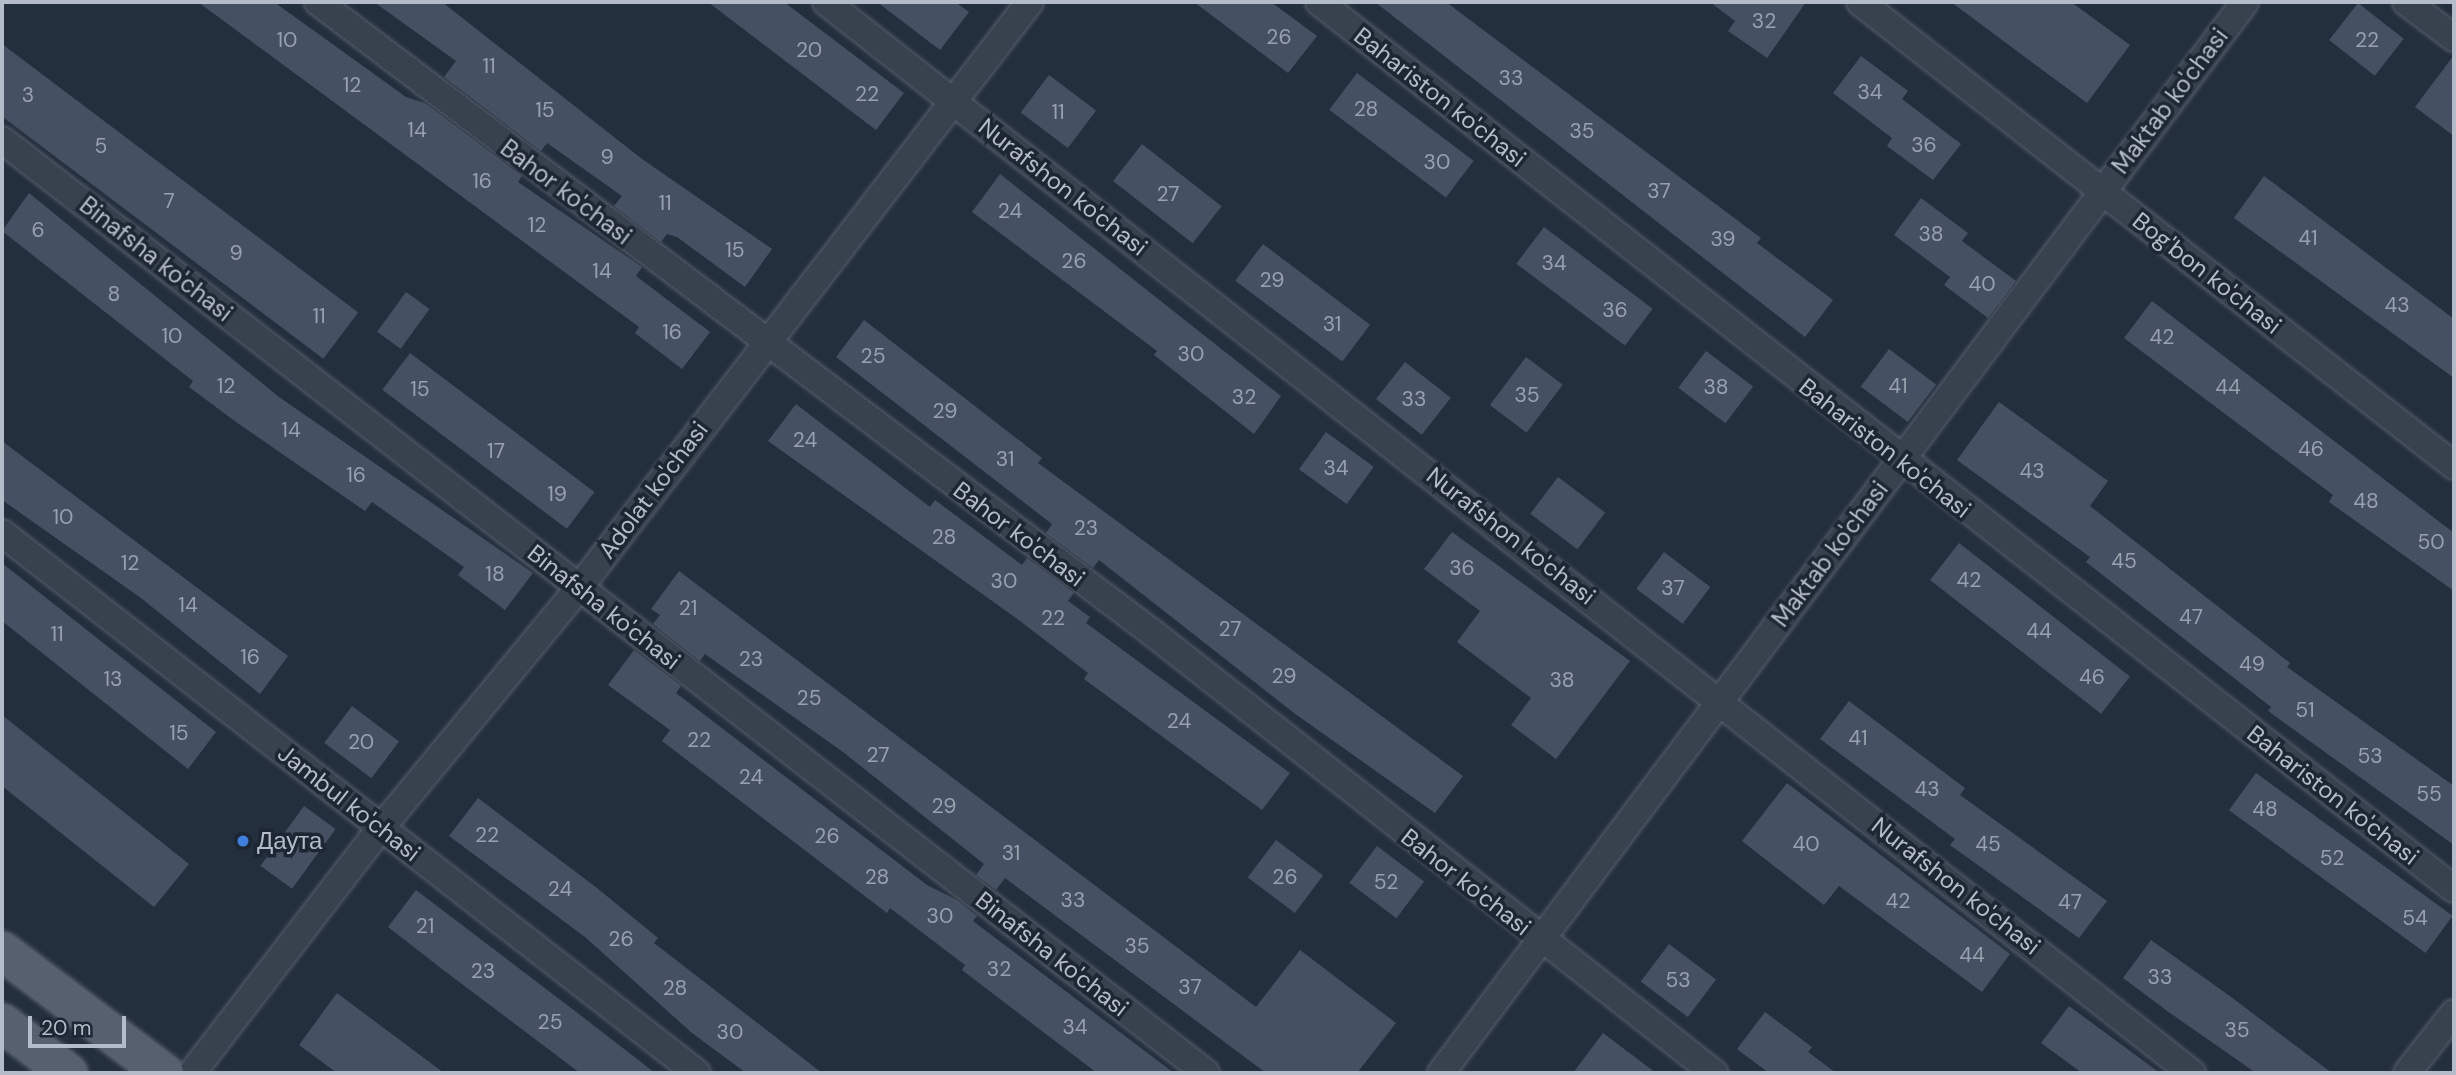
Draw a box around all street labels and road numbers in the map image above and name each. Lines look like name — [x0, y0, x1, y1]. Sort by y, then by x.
street label: Bahariston ko'chasi — [1349, 21, 1531, 173]
street label: Maktab ko'chasi — [2106, 23, 2234, 179]
street label: Nurafshon ko'chasi — [973, 112, 1153, 262]
street label: Bahor ko'chasi — [495, 133, 637, 251]
street label: Binafsha ko'chasi — [74, 190, 238, 328]
street label: Bog'bon ko'chasi — [2127, 206, 2287, 340]
street label: Bahariston ko'chasi — [1794, 372, 1976, 524]
street label: Adolat ko'chasi — [592, 416, 714, 564]
street label: Nurafshon ko'chasi — [1421, 461, 1601, 611]
street label: Bahor ko'chasi — [948, 475, 1090, 593]
street label: Maktab ko'chasi — [1766, 476, 1894, 632]
street label: Binafsha ko'chasi — [522, 538, 686, 676]
street label: Bahariston ko'chasi — [2242, 719, 2424, 871]
street label: Jambul ko'chasi — [272, 739, 426, 867]
street label: Nurafshon ko'chasi — [1866, 811, 2046, 961]
street label: Bahor ko'chasi — [1395, 822, 1537, 942]
street label: Binafsha ko'chasi — [970, 885, 1134, 1023]

